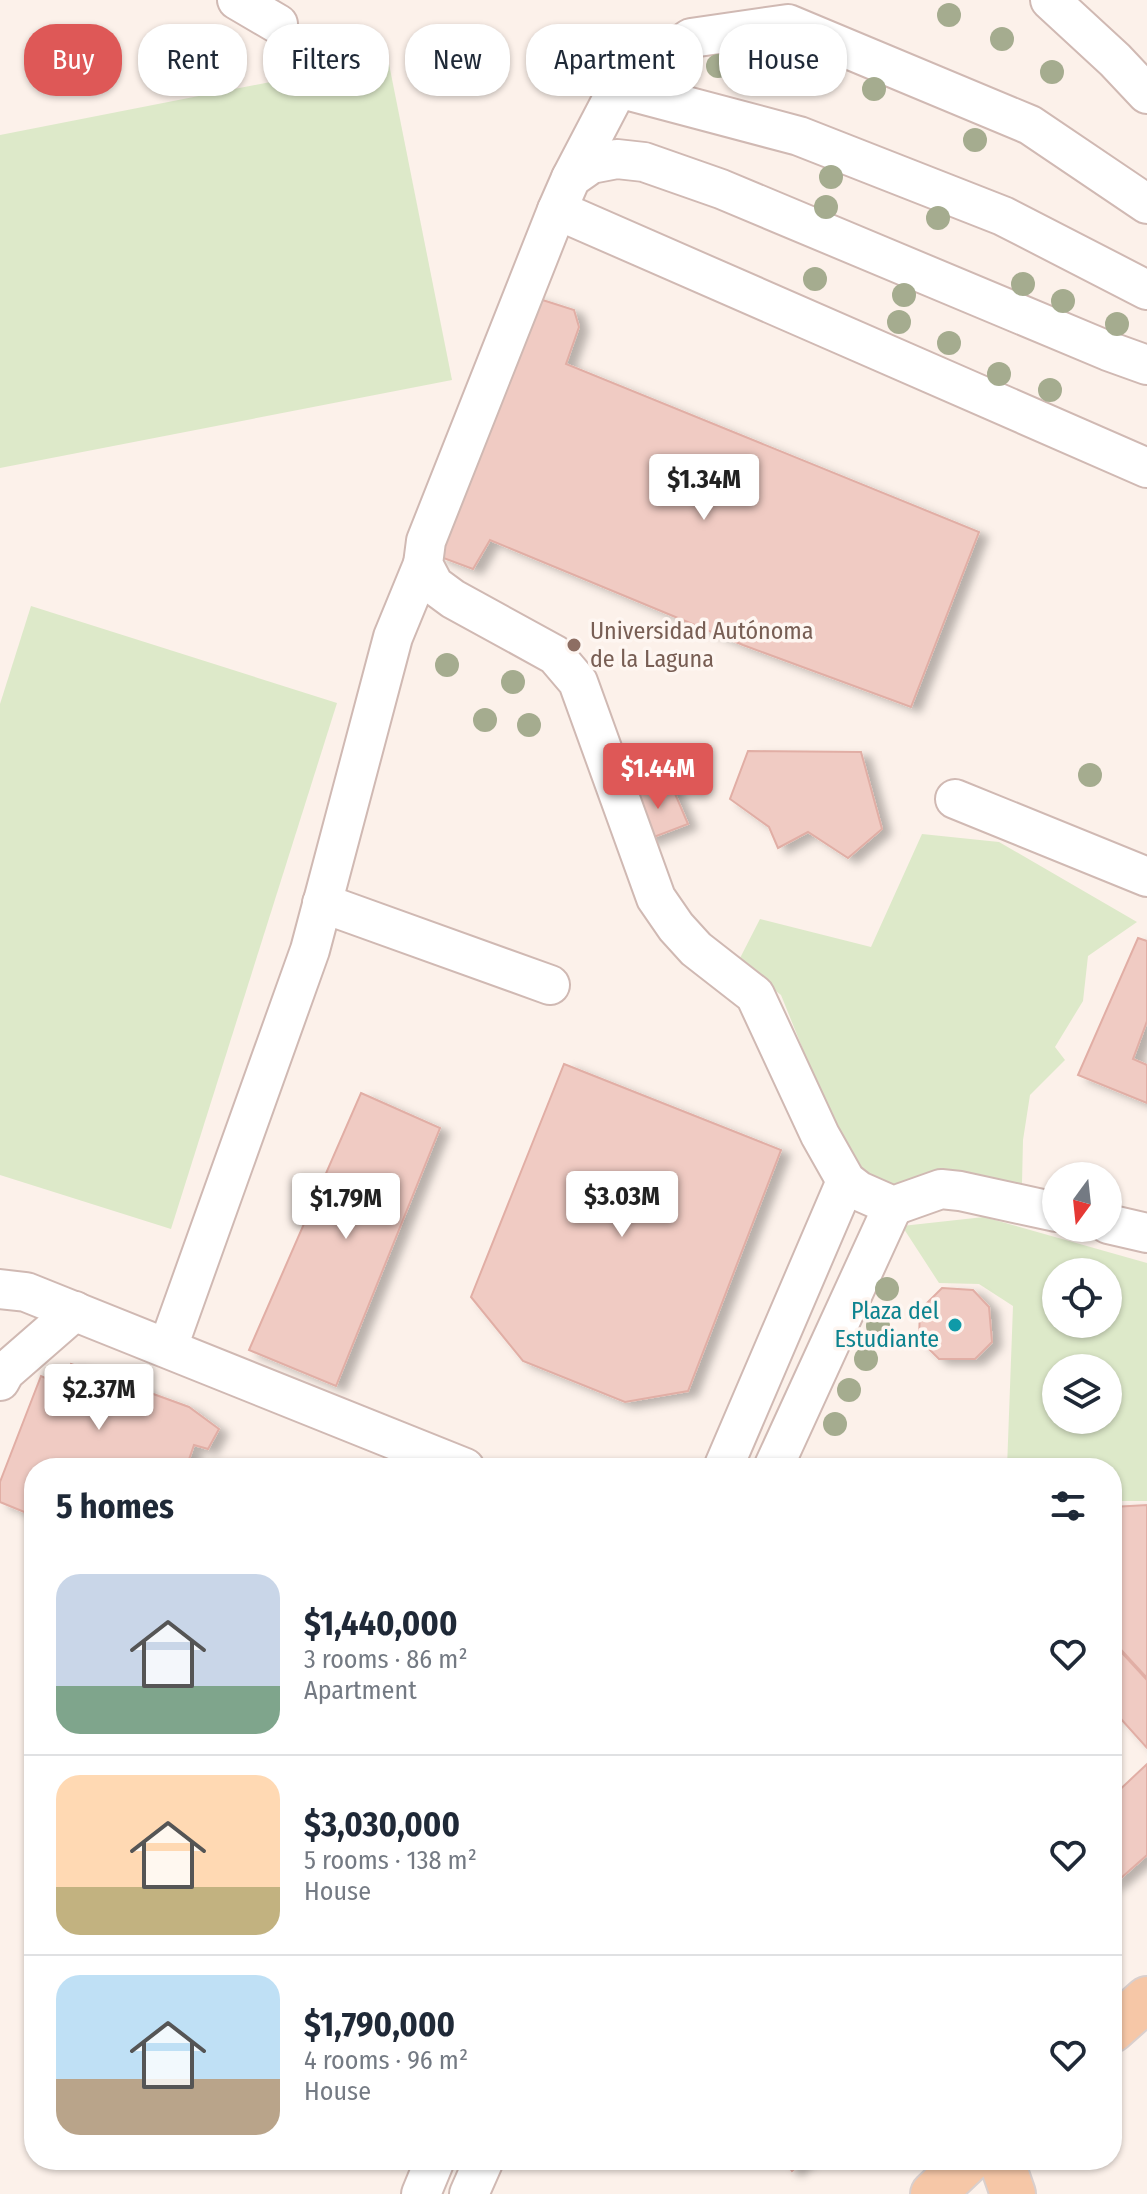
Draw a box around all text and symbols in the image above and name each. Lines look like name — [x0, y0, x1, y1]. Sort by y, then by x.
chip: Buy — [24, 24, 122, 96]
chip: Rent — [138, 24, 247, 96]
chip: Filters — [263, 24, 389, 96]
chip: New — [405, 24, 510, 96]
chip: Apartment — [526, 24, 703, 96]
chip: House — [719, 24, 847, 96]
pin: $1.34M — [639, 454, 769, 522]
text: $1.34M — [667, 464, 741, 495]
place label: Universidad Autónoma de la Laguna — [590, 617, 814, 673]
marker: Universidad Autónoma de la Laguna — [565, 636, 583, 654]
pin: $1.44M — [593, 743, 723, 811]
text: $1.44M — [621, 753, 695, 784]
north arrow — [1042, 1162, 1122, 1242]
map controls — [1042, 1162, 1122, 1434]
pin: $3.03M — [557, 1171, 687, 1239]
pin: $1.79M — [281, 1173, 411, 1241]
text: $3.03M — [584, 1181, 660, 1212]
text: $1.79M — [310, 1183, 382, 1214]
button: locate — [1042, 1258, 1122, 1338]
place label: Plaza del Estudiante — [835, 1297, 939, 1353]
marker: Plaza del Estudiante — [946, 1316, 964, 1334]
button: layers — [1042, 1354, 1122, 1434]
pin: $2.37M — [34, 1364, 164, 1432]
text: $2.37M — [62, 1374, 136, 1405]
icon: filters — [1046, 1484, 1090, 1528]
text: 5 homes — [56, 1486, 174, 1527]
text: $1,440,000 — [304, 1603, 457, 1644]
icon: home — [120, 1606, 216, 1702]
icon: heart — [1046, 1632, 1090, 1676]
text: 3 rooms · 86 m² — [304, 1644, 468, 1675]
text: Apartment — [304, 1675, 417, 1706]
text: $3,030,000 — [304, 1804, 460, 1845]
icon: home — [120, 1807, 216, 1903]
icon: heart — [1046, 1833, 1090, 1877]
text: 5 rooms · 138 m² — [304, 1845, 477, 1876]
text: House — [304, 1876, 371, 1907]
text: $1,790,000 — [304, 2004, 455, 2045]
icon: home — [120, 2007, 216, 2103]
icon: heart — [1046, 2033, 1090, 2077]
text: 4 rooms · 96 m² — [304, 2045, 468, 2076]
text: House — [304, 2076, 371, 2107]

